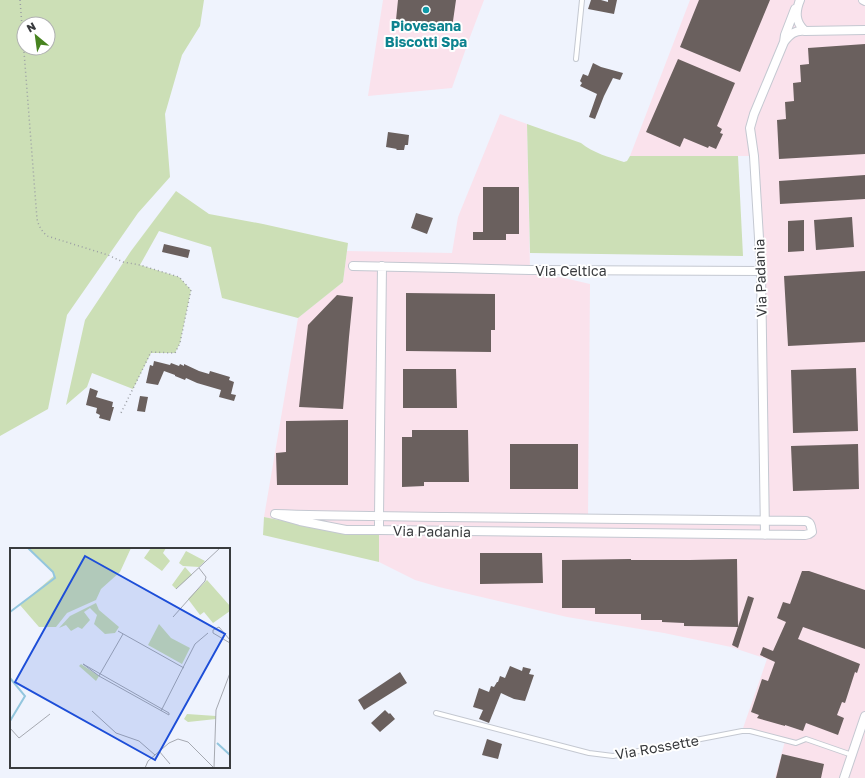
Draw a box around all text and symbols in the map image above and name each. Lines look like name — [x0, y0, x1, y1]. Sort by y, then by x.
marker: Piovesana Biscotti Spa — [421, 5, 431, 15]
north arrow — [16, 16, 56, 56]
place label: Piovesana Biscotti Spa — [385, 17, 467, 50]
text: N — [24, 19, 38, 35]
street label: Via Padania — [750, 239, 770, 317]
street label: Via Celtica — [535, 262, 607, 279]
street label: Via Padania — [393, 522, 471, 540]
inset map — [10, 548, 230, 768]
street label: Via Rossette — [614, 731, 700, 763]

